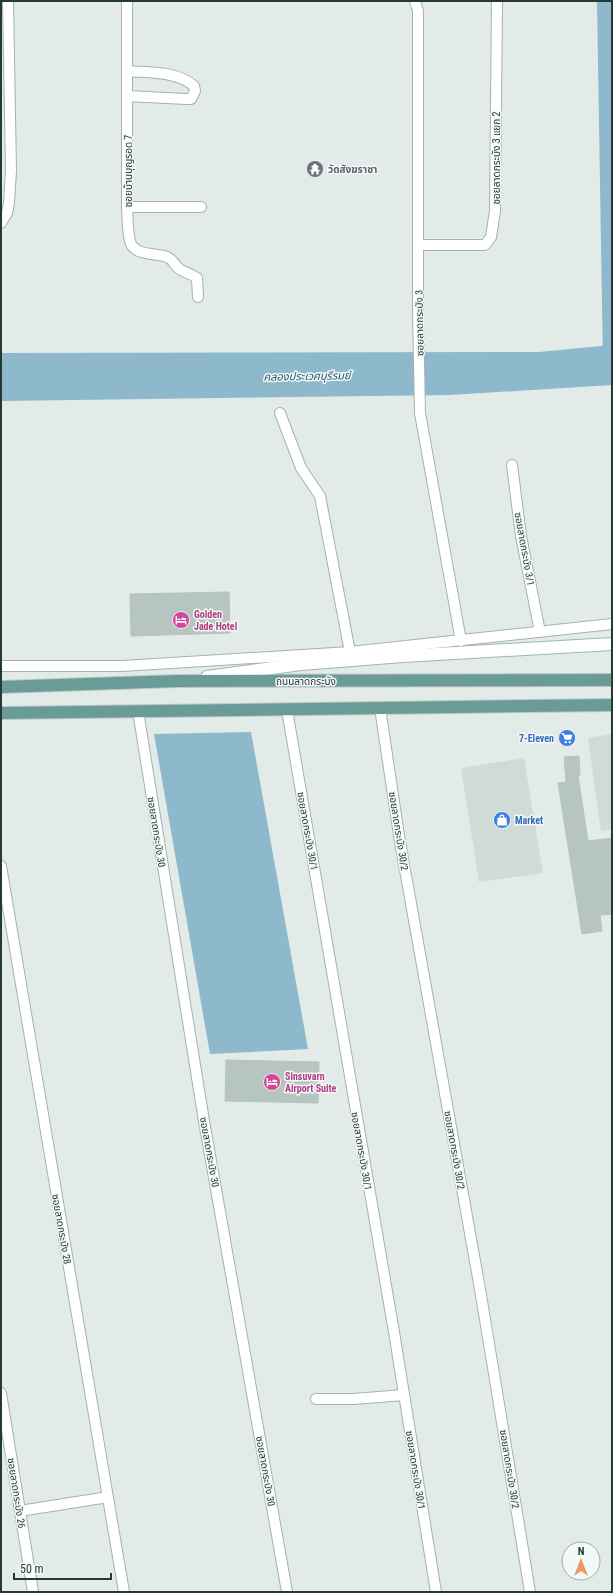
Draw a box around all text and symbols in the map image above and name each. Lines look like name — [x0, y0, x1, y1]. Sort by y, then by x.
street label: ซอยลาดกระบัง 3 แยก 2 — [491, 111, 502, 204]
street label: ซอยบ้านบุญรอด 7 — [123, 135, 135, 207]
temple icon: วัดสังฆราชา — [305, 159, 325, 179]
place label: วัดสังฆราชา — [328, 164, 377, 175]
street label: ซอยลาดกระบัง 3 — [413, 290, 426, 356]
water label: คลองประเวศบุรีรมย์ — [263, 369, 353, 384]
street label: ซอยลาดกระบัง 3/1 — [513, 511, 536, 587]
place label: Golden Jade Hotel — [194, 609, 237, 632]
hotel icon: Golden Jade Hotel — [171, 610, 191, 630]
street label: ถนนลาดกระบัง — [276, 676, 336, 687]
supermarket icon: 7-Eleven — [557, 728, 577, 748]
place label: 7-Eleven — [519, 733, 554, 744]
street label: ซอยลาดกระบัง 30/1 — [295, 791, 320, 871]
street label: ซอยลาดกระบัง 30/2 — [387, 791, 410, 871]
street label: ซอยลาดกระบัง 30 — [146, 796, 168, 868]
shop icon: Market — [492, 810, 512, 830]
place label: Market — [515, 815, 543, 826]
place label: Sinsuvarn Airport Suite — [285, 1071, 337, 1094]
hotel icon: Sinsuvarn Airport Suite — [262, 1072, 282, 1092]
street label: ซอยลาดกระบัง 30/2 — [442, 1110, 467, 1190]
street label: ซอยลาดกระบัง 30/1 — [349, 1111, 374, 1191]
street label: ซอยลาดกระบัง 30 — [198, 1116, 221, 1188]
street label: ซอยลาดกระบัง 28 — [50, 1193, 73, 1265]
street label: ซอยลาดกระบัง 30/2 — [498, 1429, 521, 1509]
street label: ซอยลาดกระบัง 30/1 — [404, 1430, 427, 1510]
street label: ซอยลาดกระบัง 30 — [254, 1435, 277, 1507]
street label: ซอยลาดกระบัง 26 — [6, 1457, 28, 1529]
north arrow — [561, 1541, 601, 1581]
text: N — [578, 1545, 585, 1558]
scale bar — [14, 1555, 111, 1581]
text: 50 m — [20, 1562, 44, 1576]

